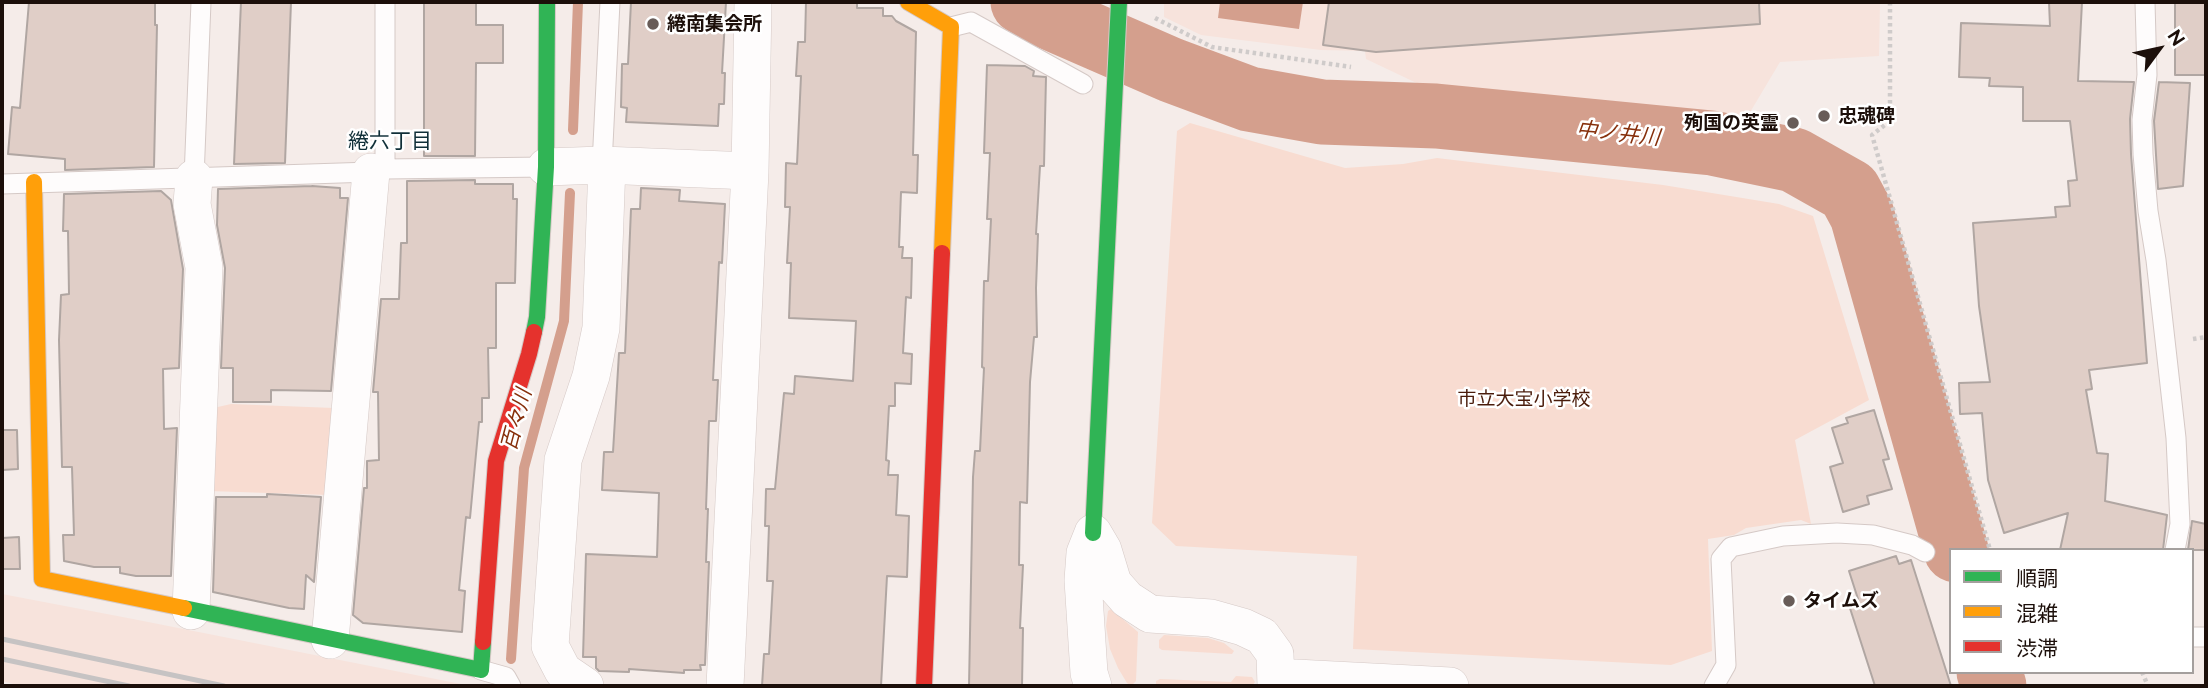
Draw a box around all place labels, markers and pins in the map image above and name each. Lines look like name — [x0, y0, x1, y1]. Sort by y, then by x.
place label: 綣南集会所 — [667, 13, 762, 35]
marker: 綣南集会所 — [645, 16, 661, 32]
place label: 忠魂碑 — [1838, 105, 1895, 127]
marker: 忠魂碑 — [1816, 108, 1832, 124]
place label: 殉国の英霊 — [1684, 112, 1779, 134]
marker: 殉国の英霊 — [1785, 115, 1801, 131]
place label: タイムズ — [1803, 590, 1879, 612]
marker: タイムズ — [1781, 593, 1797, 609]

